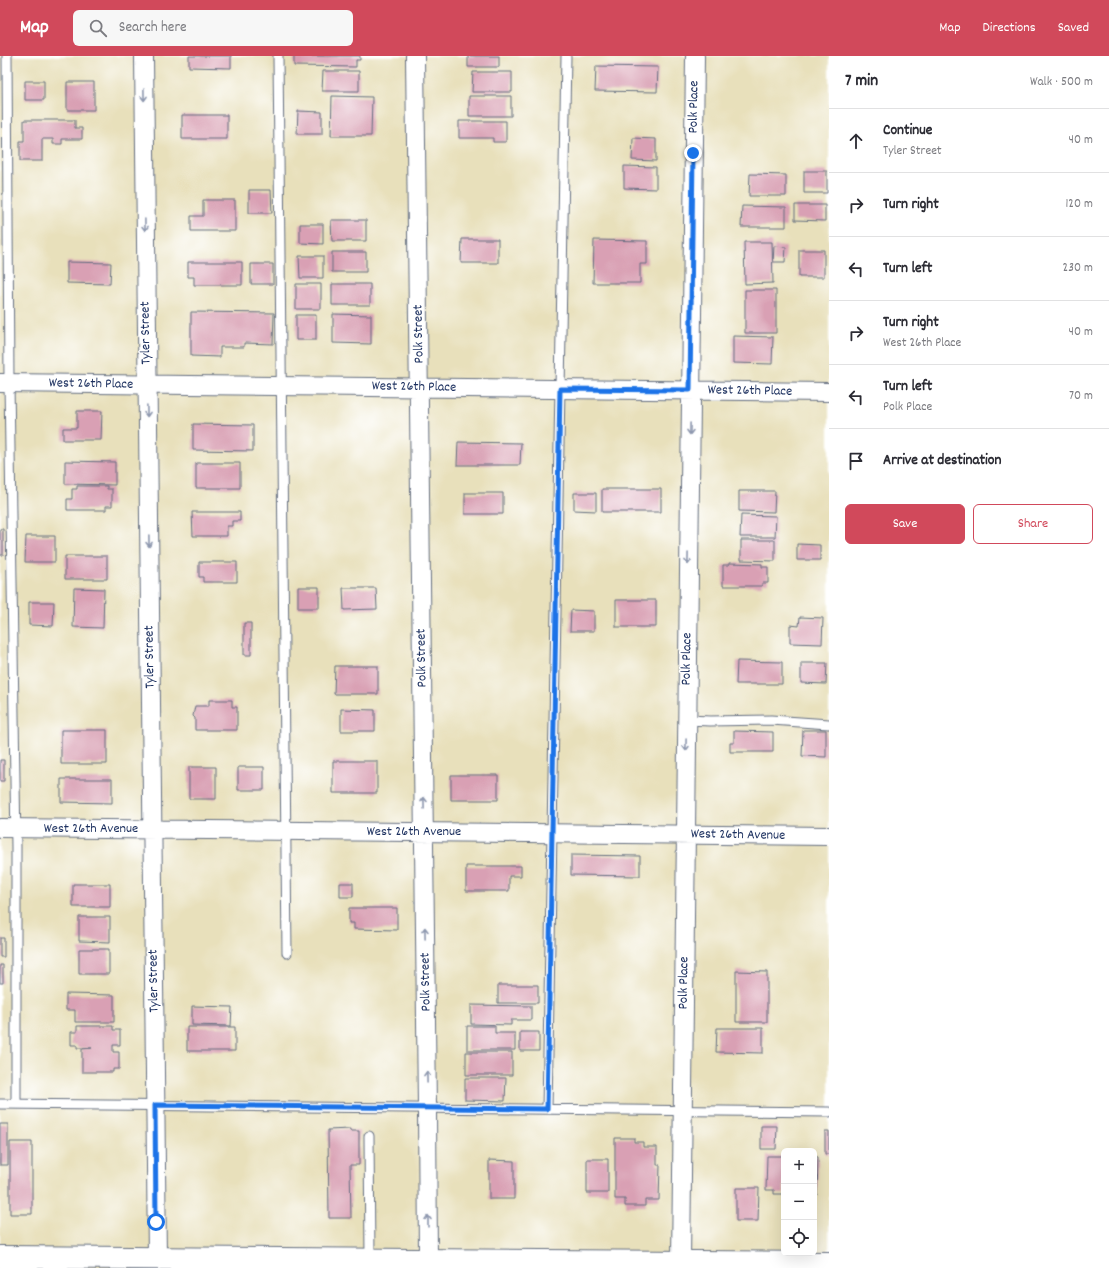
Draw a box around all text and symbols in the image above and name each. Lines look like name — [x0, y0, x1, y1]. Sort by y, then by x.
search box — [73, 10, 353, 46]
text: Map — [20, 15, 49, 42]
icon: search — [87, 17, 109, 39]
text: Search here — [119, 17, 187, 39]
text: Map — [939, 18, 961, 38]
text: Directions — [983, 18, 1036, 38]
text: Saved — [1058, 18, 1089, 38]
text: 7 min — [845, 70, 878, 94]
text: Walk · 500 m — [1030, 73, 1093, 92]
street label: Polk Place — [684, 80, 704, 134]
one-way arrow — [140, 88, 148, 101]
text: Continue — [883, 120, 932, 142]
icon: ahead — [845, 130, 867, 152]
text: 40 m — [1069, 131, 1093, 150]
text: Tyler Street — [883, 142, 942, 161]
route end — [684, 144, 702, 162]
icon: right — [845, 194, 867, 216]
text: Turn right — [883, 194, 939, 216]
text: 120 m — [1065, 195, 1093, 214]
one-way arrow — [141, 218, 149, 231]
icon: left — [845, 258, 867, 280]
text: Turn left — [883, 258, 932, 280]
text: 230 m — [1063, 259, 1093, 278]
street label: Tyler Street — [135, 301, 157, 365]
street label: Polk Street — [408, 304, 430, 364]
text: Turn right — [883, 312, 939, 334]
icon: right — [845, 322, 867, 344]
text: 40 m — [1069, 323, 1093, 342]
text: West 26th Place — [883, 334, 961, 353]
street label: West 26th Place — [49, 373, 133, 395]
street label: West 26th Place — [372, 376, 456, 398]
text: Turn left — [883, 376, 932, 398]
street label: West 26th Place — [708, 380, 792, 402]
icon: left — [845, 386, 867, 408]
text: 70 m — [1069, 387, 1093, 406]
text: Polk Place — [883, 398, 932, 417]
one-way arrow — [143, 404, 151, 417]
one-way arrow — [686, 422, 693, 435]
icon: arrive — [845, 450, 867, 472]
text: Arrive at destination — [883, 450, 1001, 472]
button: Save — [845, 504, 965, 544]
button: Share — [973, 504, 1093, 544]
one-way arrow — [145, 534, 153, 547]
one-way arrow — [684, 552, 692, 565]
street label: Tyler Street — [139, 625, 161, 689]
street label: Polk Street — [411, 628, 433, 688]
street label: Polk Place — [677, 632, 697, 686]
one-way arrow — [683, 738, 690, 751]
one-way arrow — [420, 797, 428, 810]
street label: West 26th Avenue — [44, 819, 138, 839]
street label: West 26th Avenue — [367, 822, 461, 842]
street label: West 26th Avenue — [691, 824, 785, 846]
one-way arrow — [421, 927, 429, 940]
street label: Tyler Street — [143, 949, 165, 1013]
street label: Polk Street — [415, 952, 437, 1012]
street label: Polk Place — [674, 956, 694, 1010]
one-way arrow — [423, 1071, 431, 1084]
map controls — [781, 1148, 817, 1256]
button: + — [781, 1148, 817, 1184]
button: − — [781, 1184, 817, 1220]
route start — [147, 1213, 165, 1231]
one-way arrow — [424, 1215, 432, 1228]
button: locate — [781, 1220, 817, 1256]

